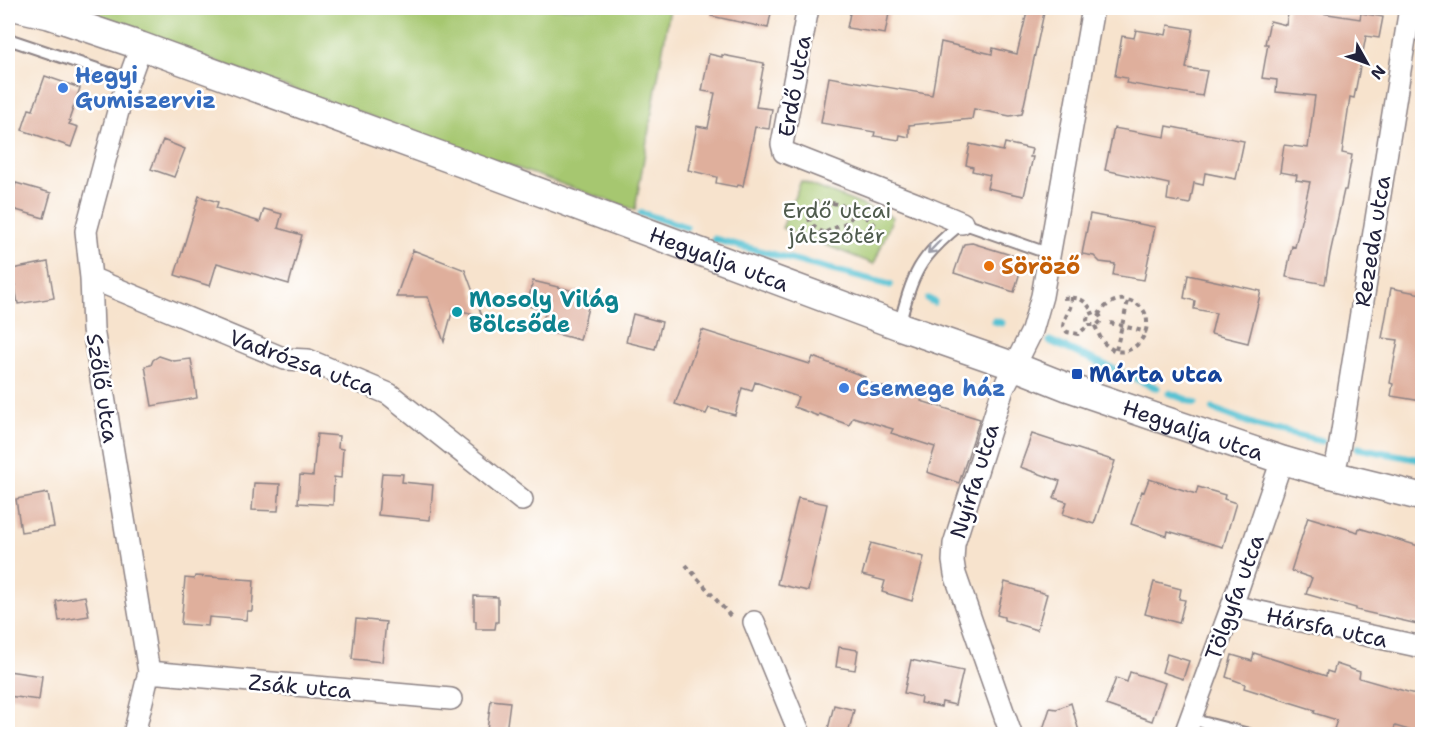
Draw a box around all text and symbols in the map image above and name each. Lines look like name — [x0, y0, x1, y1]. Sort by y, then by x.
street label: Erdő utca — [771, 33, 818, 139]
north arrow — [1337, 33, 1397, 93]
place label: Hegyi Gumiszerviz — [75, 61, 216, 115]
text: N — [1366, 61, 1390, 84]
marker: Hegyi Gumiszerviz — [56, 81, 70, 95]
street label: Rezeda utca — [1348, 173, 1397, 309]
park label: Erdő utcai játszótér — [783, 196, 892, 250]
street label: Hegyalja utca — [645, 220, 793, 299]
one-way arrow — [927, 240, 942, 255]
place label: Söröző — [1001, 252, 1080, 281]
marker: Söröző — [982, 259, 996, 273]
place label: Mosoly Világ Bölcsőde — [469, 285, 619, 339]
marker: Mosoly Világ Bölcsőde — [450, 305, 464, 319]
street label: Vadrózsa utca — [225, 323, 379, 402]
street label: Szőlő utca — [80, 331, 126, 445]
place label: Márta utca — [1089, 360, 1222, 389]
marker: Márta utca — [1070, 367, 1084, 381]
place label: Csemege ház — [856, 374, 1006, 403]
marker: Csemege ház — [837, 381, 851, 395]
street label: Hegyalja utca — [1119, 393, 1268, 468]
street label: Nyírfa utca — [943, 420, 1006, 542]
street label: Tölgyfa utca — [1198, 530, 1271, 664]
street label: Hársfa utca — [1264, 601, 1390, 655]
street label: Zsák utca — [247, 668, 353, 705]

